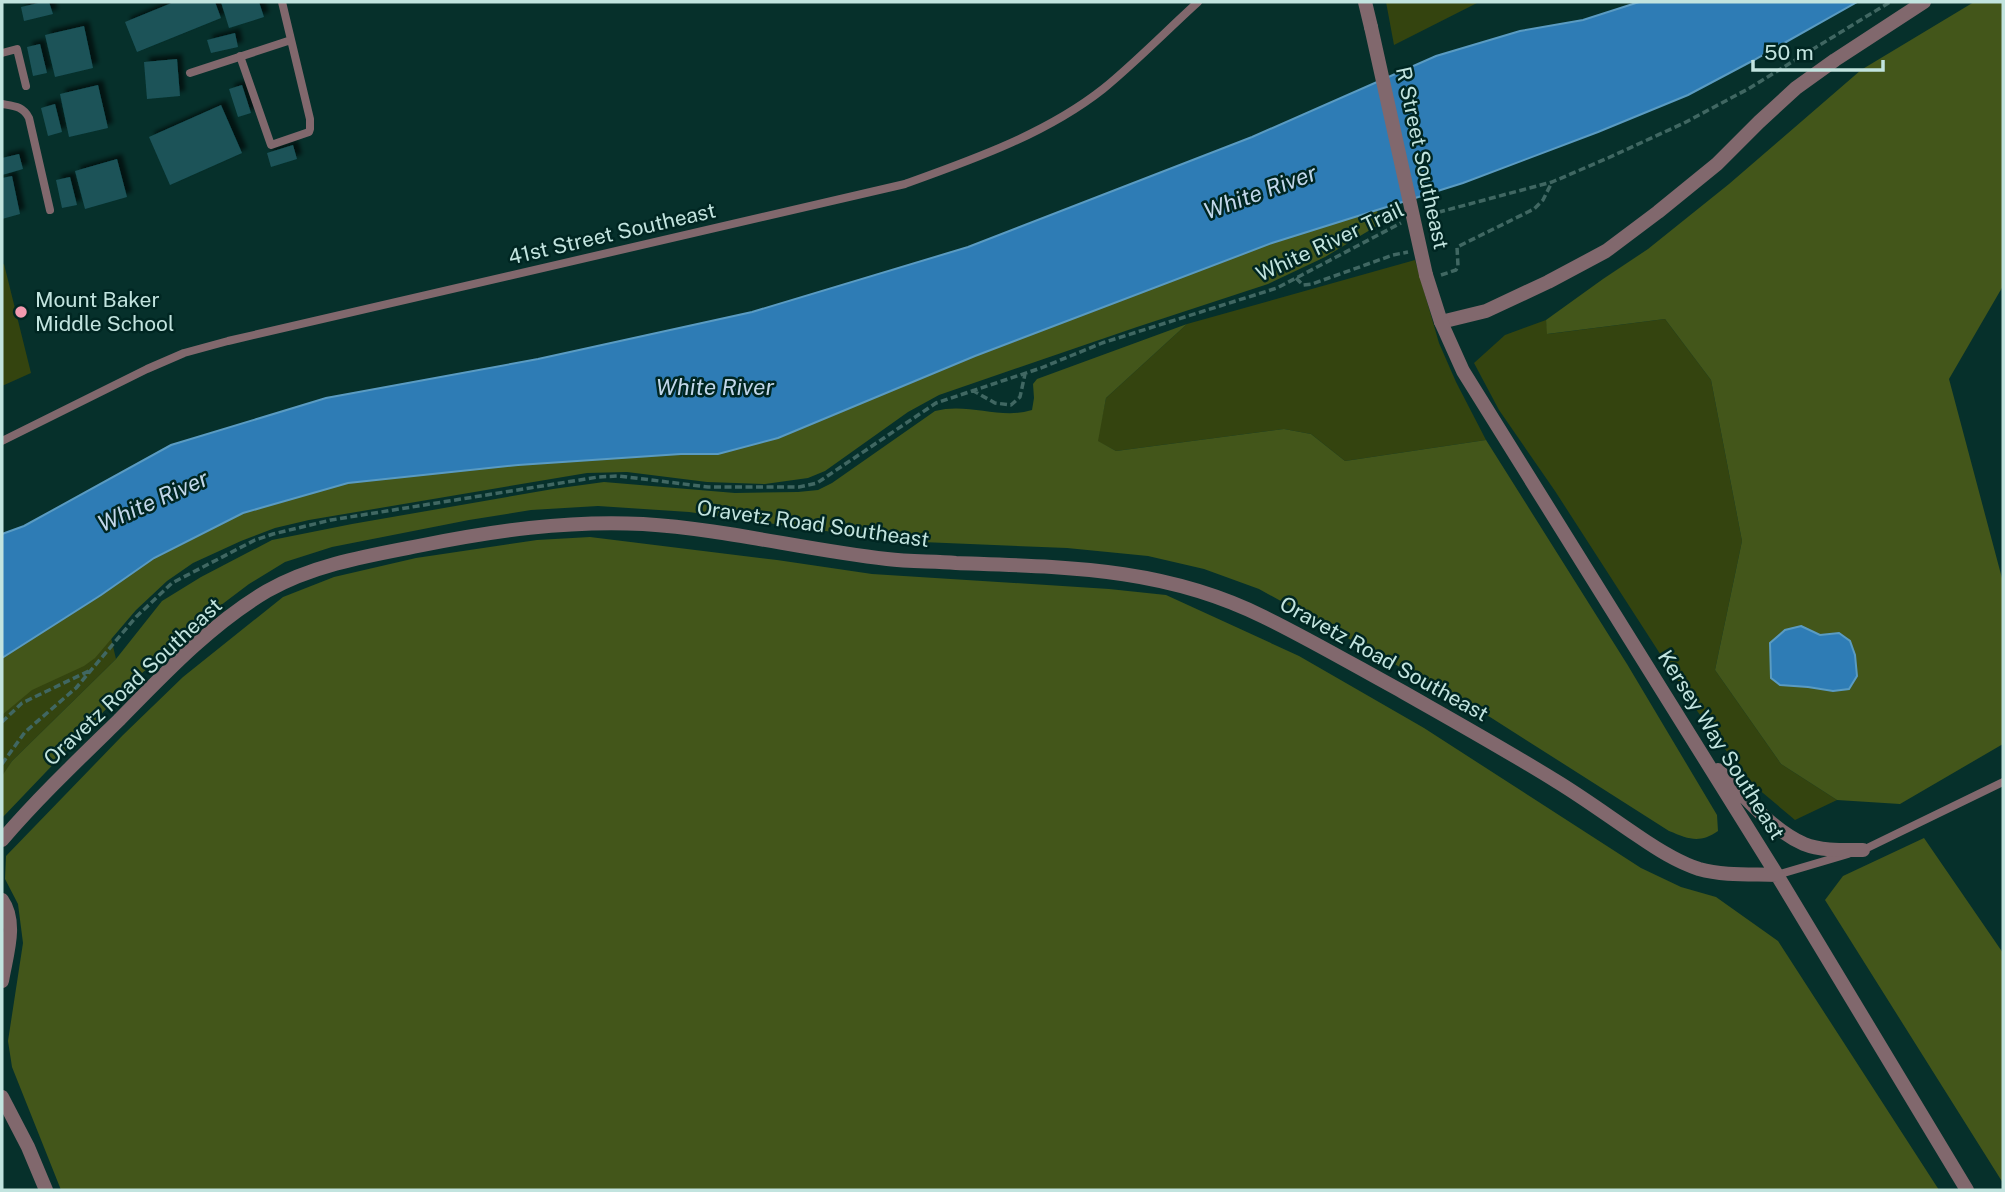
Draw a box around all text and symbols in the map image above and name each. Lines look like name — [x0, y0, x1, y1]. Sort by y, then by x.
scale bar — [1753, 28, 1882, 72]
text: 50 m — [1764, 40, 1814, 65]
street label: R Street Southeast — [1391, 64, 1454, 251]
water label: White River — [1200, 159, 1320, 224]
street label: White River Trail — [1252, 196, 1408, 287]
street label: 41st Street Southeast — [506, 197, 718, 270]
place label: Mount Baker Middle School — [35, 287, 174, 336]
marker: Mount Baker Middle School — [13, 304, 29, 320]
water label: White River — [656, 373, 774, 400]
water label: White River — [93, 464, 213, 537]
street label: Oravetz Road Southeast — [695, 495, 931, 552]
street label: Oravetz Road Southeast — [1276, 591, 1493, 726]
street label: Oravetz Road Southeast — [38, 593, 227, 771]
street label: Kersey Way Southeast — [1653, 645, 1790, 844]

